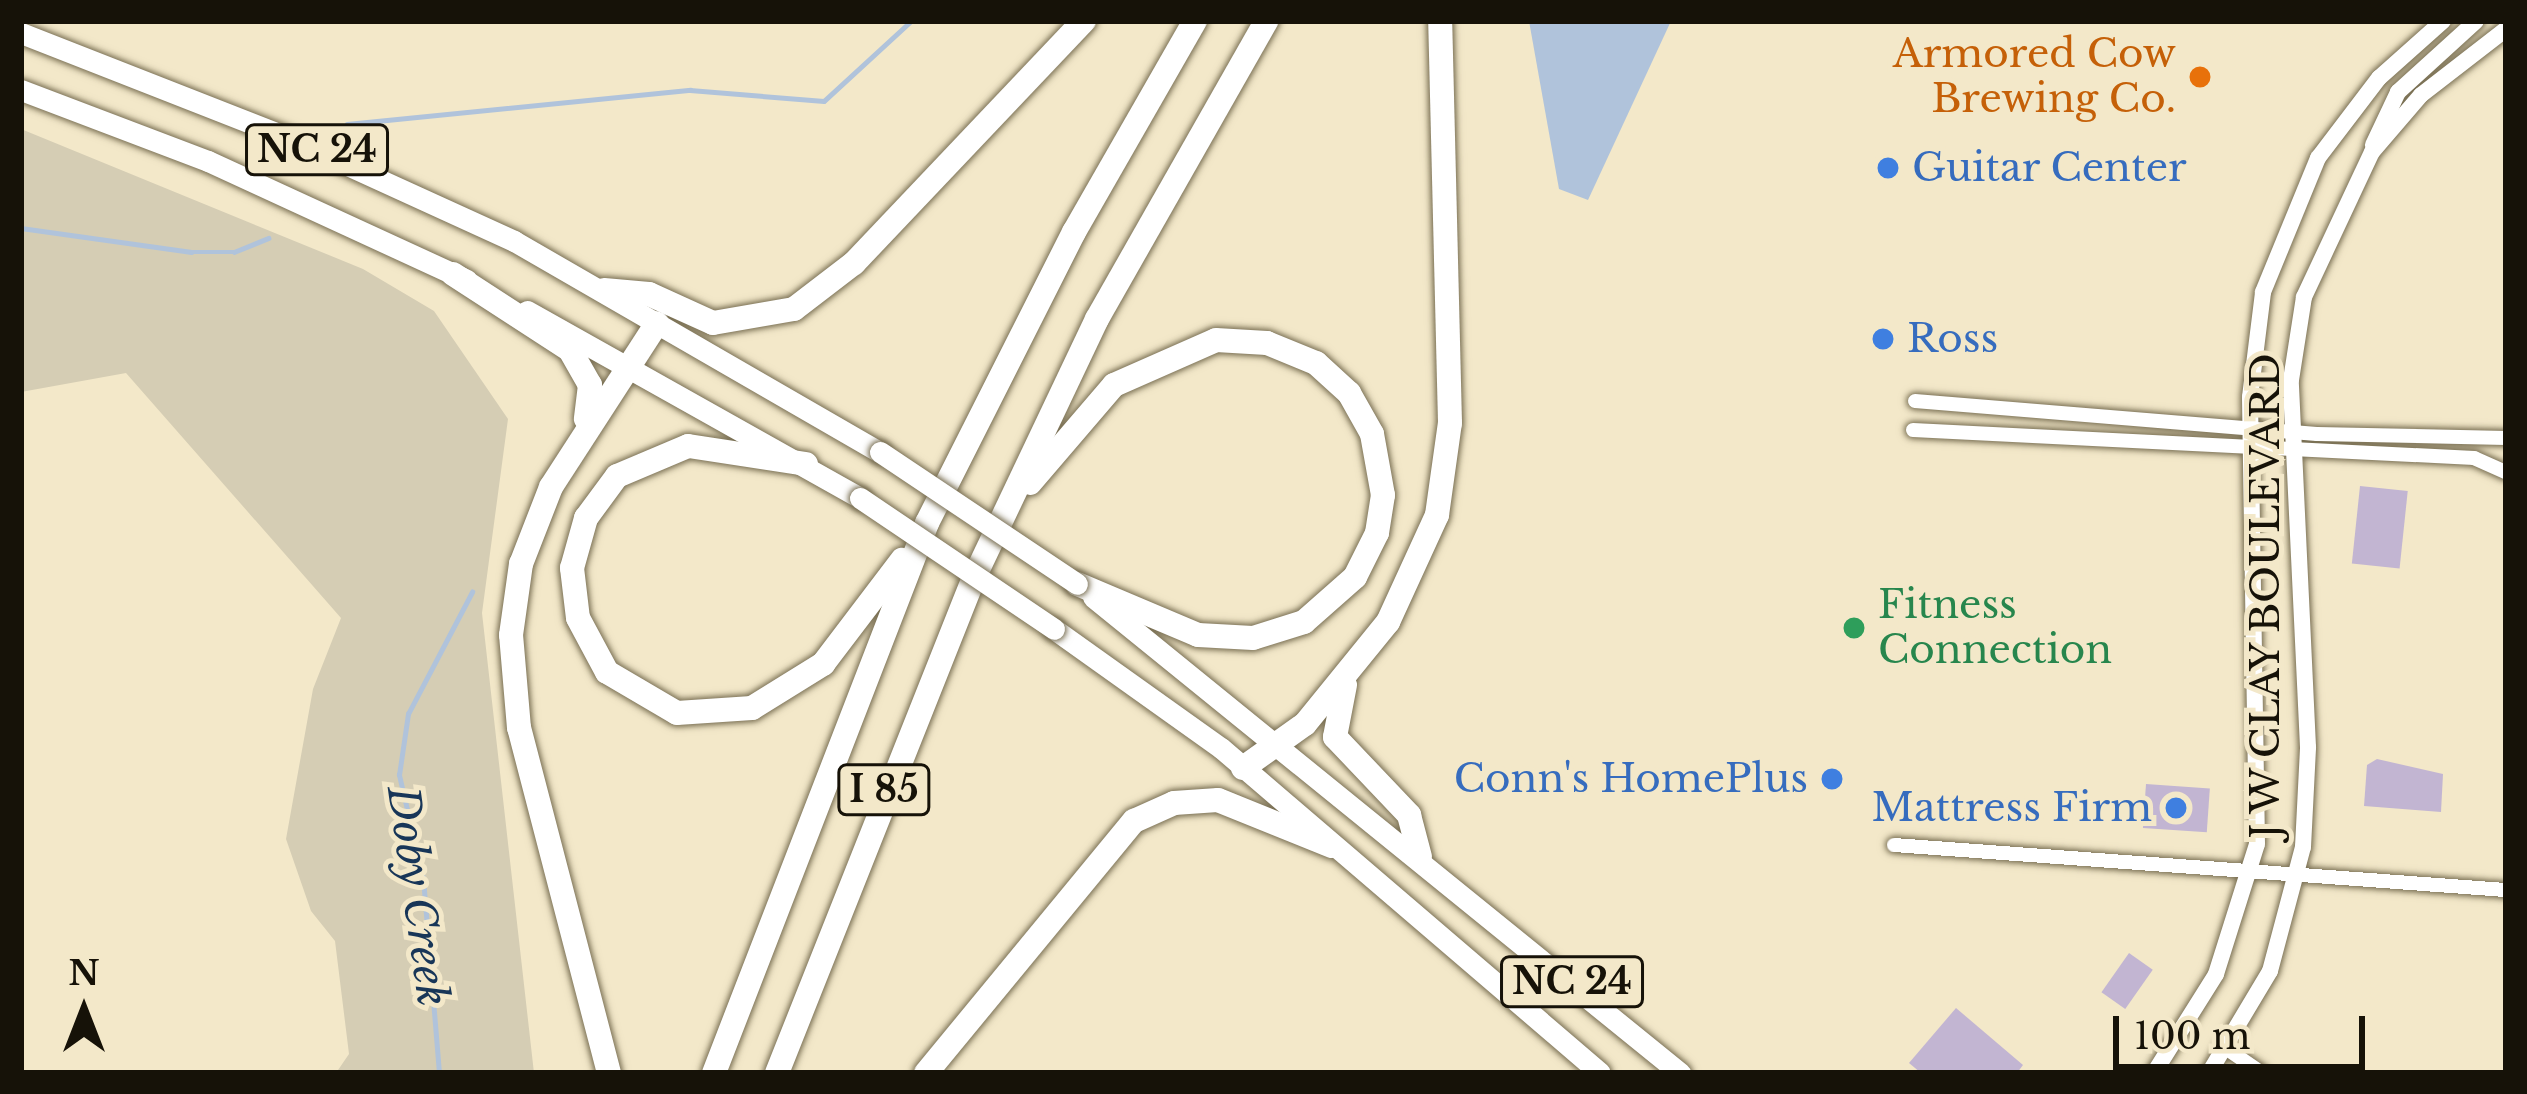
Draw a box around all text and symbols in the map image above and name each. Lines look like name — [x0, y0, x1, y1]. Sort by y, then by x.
place label: Armored Cow Brewing Co. — [1893, 32, 2176, 123]
marker: Armored Cow Brewing Co. — [2187, 64, 2213, 90]
road number: NC 24 — [245, 120, 389, 180]
place label: Guitar Center — [1912, 145, 2188, 191]
marker: Guitar Center — [1875, 155, 1901, 181]
place label: Ross — [1907, 316, 1998, 362]
marker: Ross — [1870, 326, 1896, 352]
street label: J W CLAY BOULEVARD — [2243, 351, 2289, 841]
place label: Fitness Connection — [1878, 583, 2112, 674]
marker: Fitness Connection — [1841, 615, 1867, 641]
place label: Conn's HomePlus — [1454, 756, 1808, 802]
road number: I 85 — [836, 760, 932, 820]
marker: Conn's HomePlus — [1819, 766, 1845, 792]
water label: Doby Creek — [378, 783, 458, 1009]
place label: Mattress Firm — [1871, 785, 2152, 831]
marker: Mattress Firm — [2163, 795, 2189, 821]
north arrow — [24, 950, 144, 1070]
road number: NC 24 — [1500, 952, 1644, 1012]
text: N — [68, 953, 100, 994]
scale bar — [2119, 992, 2371, 1066]
text: 100 m — [2134, 1014, 2250, 1059]

